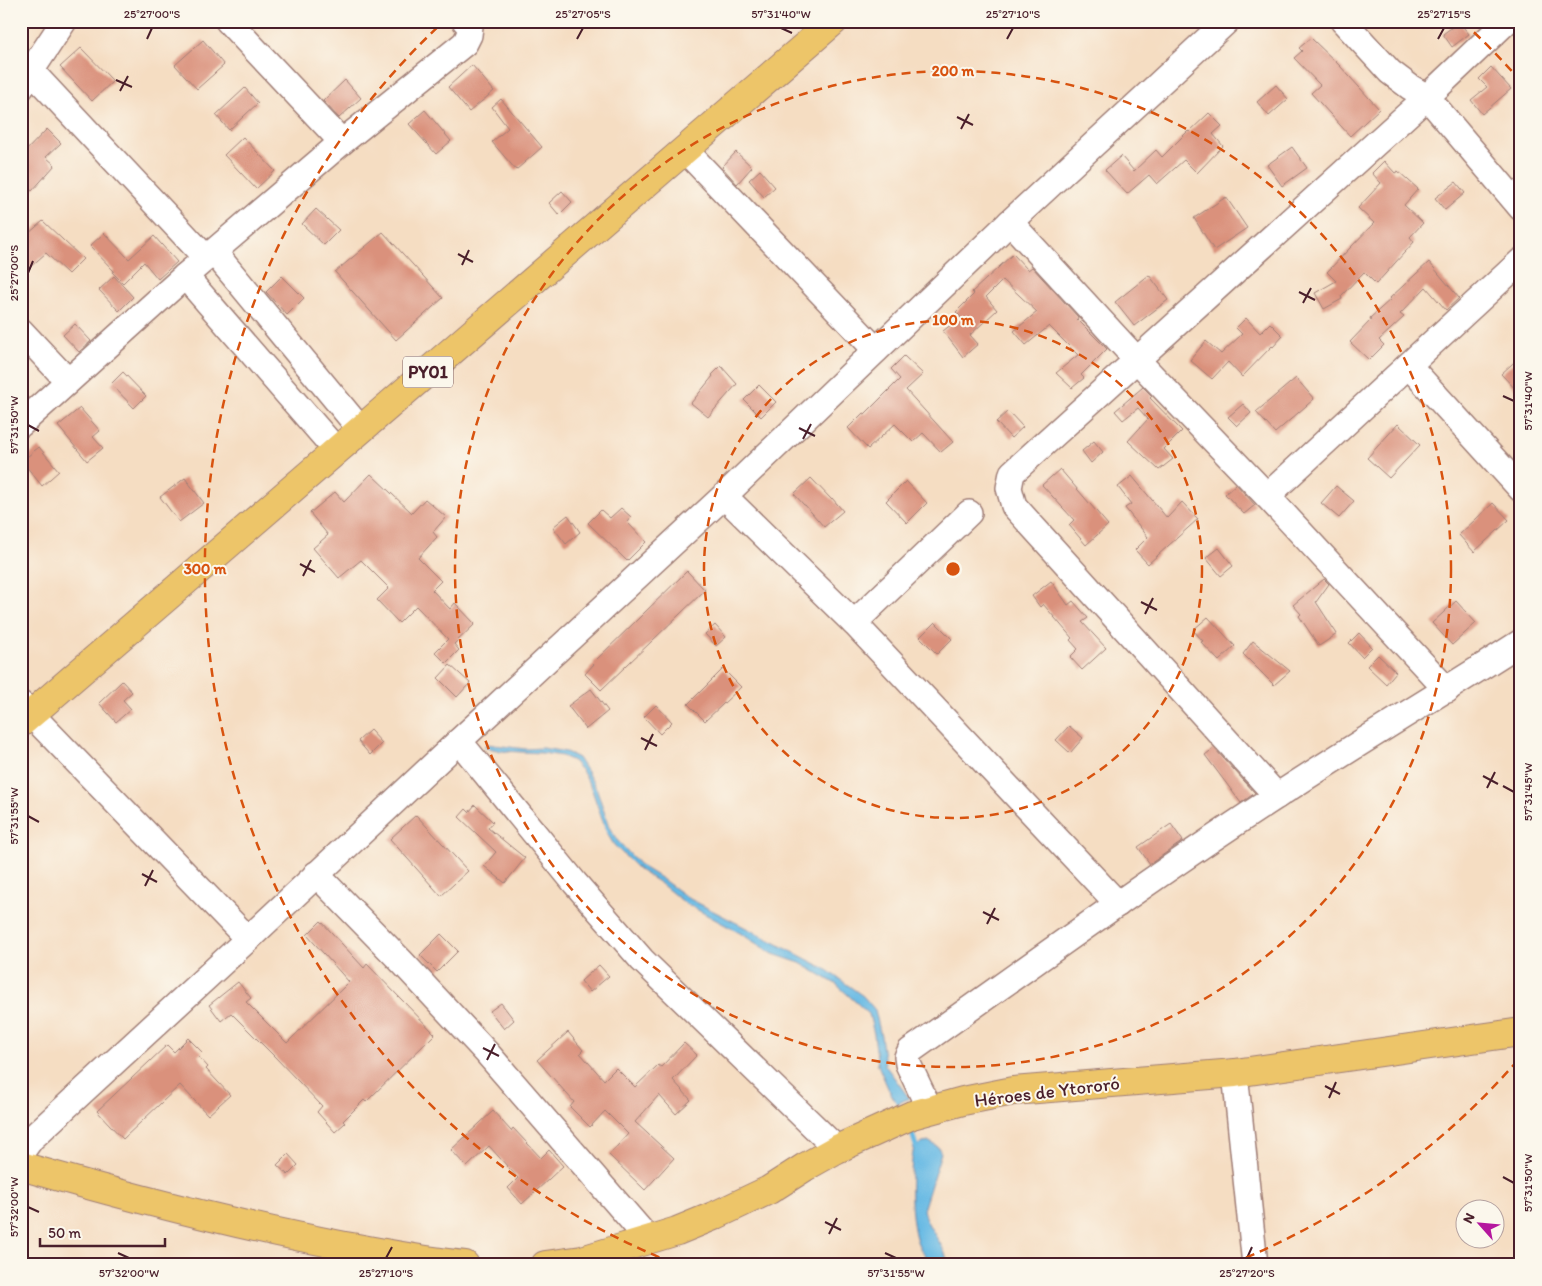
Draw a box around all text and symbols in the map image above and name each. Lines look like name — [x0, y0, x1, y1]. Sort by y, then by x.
text: 25°27'00"S — [124, 7, 181, 21]
text: 25°27'05"S — [555, 7, 611, 21]
text: 57°31'40"W — [751, 7, 811, 21]
text: 25°27'10"S — [986, 7, 1041, 21]
text: 25°27'15"S — [1417, 7, 1471, 21]
text: 200 m — [932, 62, 975, 80]
text: 25°27'00"S — [7, 244, 21, 301]
text: 100 m — [932, 311, 974, 329]
road number: PY01 — [403, 357, 453, 388]
text: 57°31'40"W — [1521, 371, 1535, 431]
text: 57°31'50"W — [7, 396, 21, 454]
text: 300 m — [184, 560, 227, 578]
centre of rings — [944, 560, 962, 578]
text: 57°31'45"W — [1521, 763, 1535, 821]
text: 57°31'55"W — [7, 787, 21, 845]
street label: Héroes de Ytororó — [973, 1071, 1121, 1112]
text: 57°31'50"W — [1521, 1154, 1535, 1212]
text: 57°32'00"W — [7, 1177, 21, 1237]
north arrow — [1454, 1198, 1504, 1248]
text: N — [1459, 1210, 1479, 1226]
scale bar — [40, 1216, 165, 1248]
text: 50 m — [48, 1224, 81, 1242]
text: 57°32'00"W — [99, 1266, 159, 1280]
text: 25°27'10"S — [359, 1266, 414, 1280]
text: 57°31'55"W — [867, 1266, 925, 1280]
text: 25°27'20"S — [1219, 1266, 1275, 1280]

